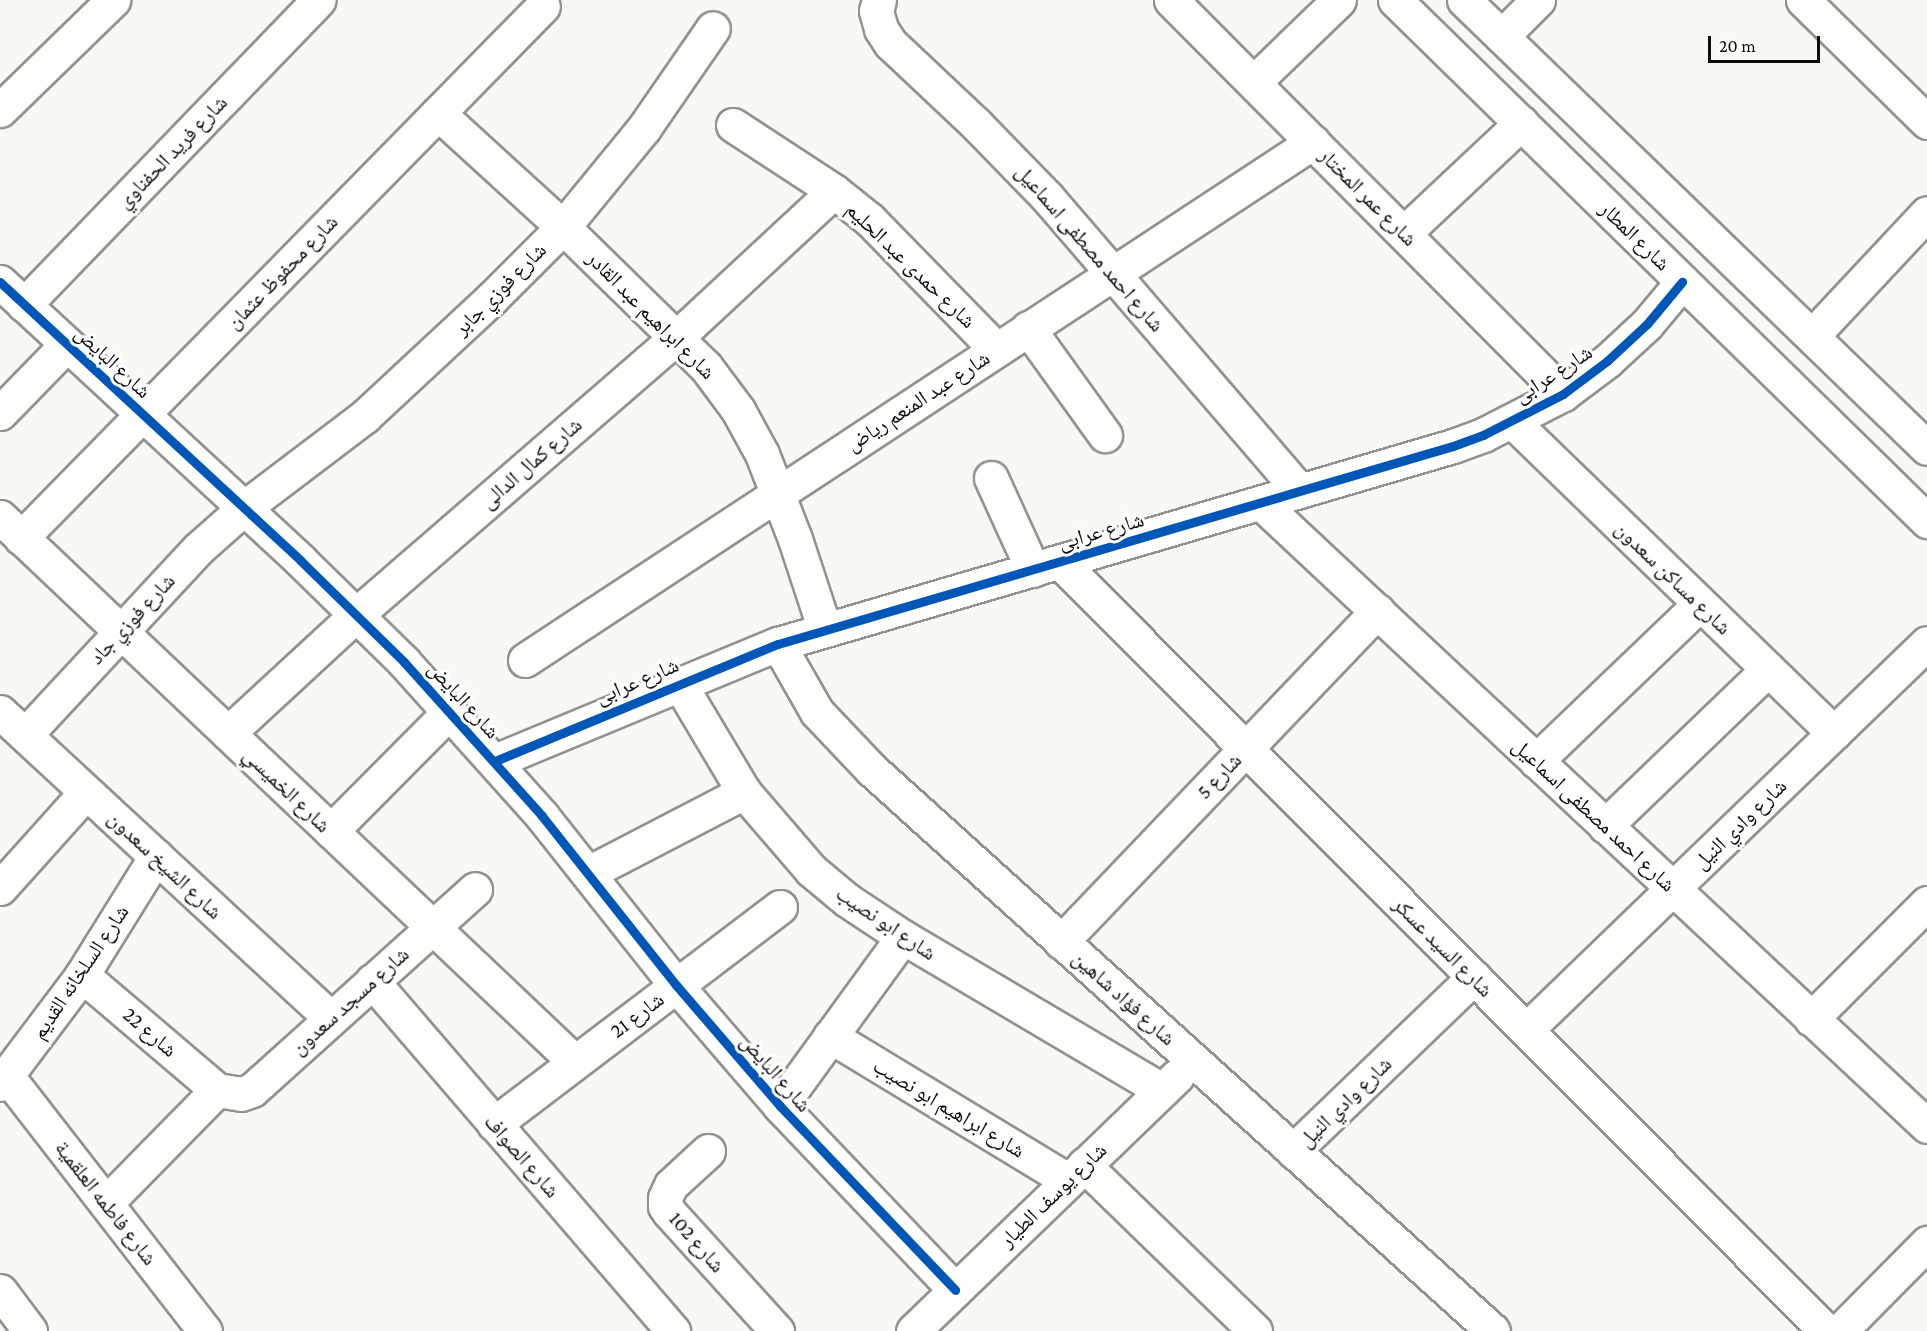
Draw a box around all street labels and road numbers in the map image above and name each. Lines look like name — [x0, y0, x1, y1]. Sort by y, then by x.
street label: شارع فريد الحفناوي — [112, 90, 232, 214]
street label: شارع عمر المختار — [1314, 143, 1422, 251]
street label: شارع احمد مصطفى اسماعيل — [1010, 159, 1170, 337]
street label: شارع المطار — [1594, 196, 1676, 276]
street label: شارع حمدى عبد الحليم — [841, 197, 981, 333]
street label: شارع محفوظ عثمان — [221, 209, 343, 335]
street label: شارع فوزي جابر — [449, 238, 551, 340]
street label: شارع ابراهيم عبد القادر — [581, 245, 721, 385]
street label: شارع البايض — [70, 320, 156, 404]
street label: شارع عرابى — [1509, 339, 1597, 409]
street label: شارع عبد المنعم رياض — [841, 345, 995, 457]
street label: شارع كمال الدالى — [475, 412, 587, 514]
street label: شارع عرابى — [1055, 507, 1147, 555]
street label: شارع مساكن سعدون — [1610, 516, 1736, 640]
street label: شارع فوزي جاد — [84, 568, 180, 670]
street label: شارع عرابى — [592, 652, 682, 710]
street label: شارع البايض — [423, 656, 505, 744]
street label: شارع احمد مصطفى اسماعيل — [1507, 733, 1681, 897]
street label: شارع الخميسي — [238, 742, 336, 838]
street label: شارع 5 — [1191, 748, 1247, 804]
street label: شارع وادي النيل — [1688, 773, 1792, 875]
street label: شارع الشيخ سعدون — [103, 806, 227, 924]
street label: شارع ابو نصيب — [831, 880, 941, 966]
street label: شارع السيد عسكر — [1388, 892, 1498, 1002]
street label: شارع السلخانه القديم — [26, 900, 134, 1044]
street label: شارع مسجد سعدون — [286, 942, 414, 1060]
street label: شارع فؤاد شاهين — [1067, 945, 1181, 1051]
street label: شارع 21 — [605, 987, 669, 1043]
street label: شارع 22 — [118, 1002, 182, 1062]
street label: شارع البايض — [735, 1029, 817, 1117]
street label: شارع وادي النيل — [1293, 1051, 1397, 1153]
street label: شارع ابراهيم ابو نصيب — [868, 1053, 1030, 1163]
street label: شارع الصواف — [479, 1109, 565, 1203]
street label: شارع فاطمه العلقمية — [50, 1136, 162, 1270]
street label: شارع يوسف الطيار — [994, 1138, 1112, 1252]
street label: شارع 102 — [664, 1206, 730, 1278]

